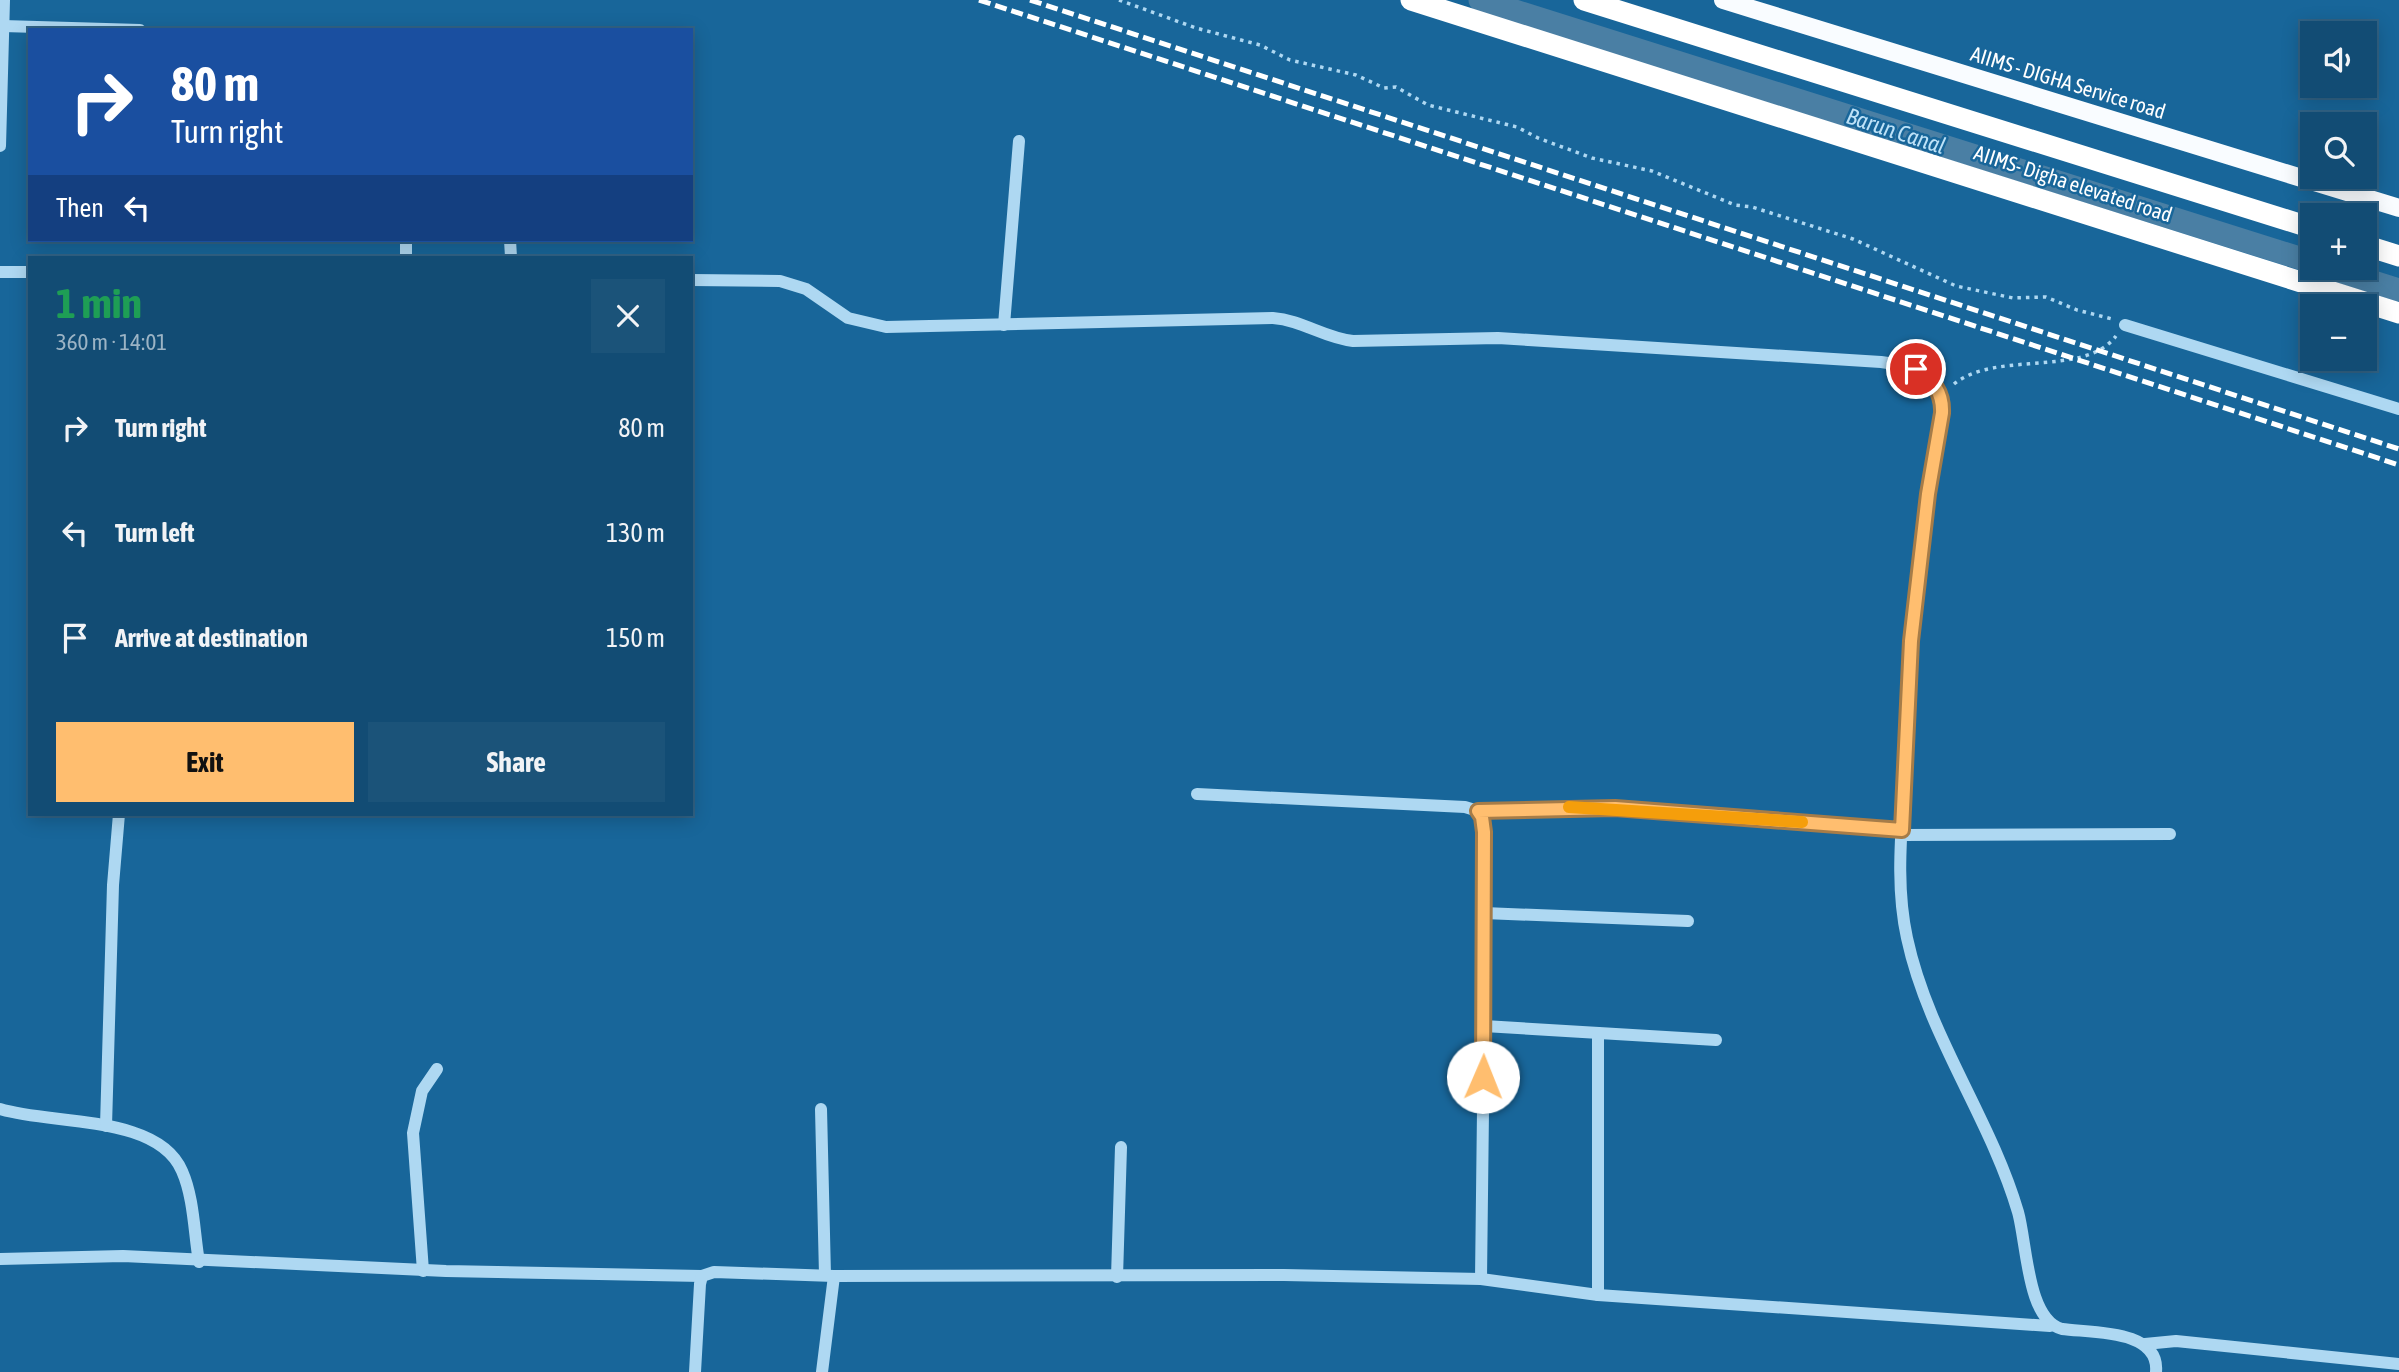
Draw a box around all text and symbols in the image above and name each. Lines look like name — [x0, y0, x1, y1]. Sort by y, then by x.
map controls — [2300, 21, 2377, 371]
button: sound — [2300, 21, 2377, 98]
street label: AIIMS - DIGHA Service road — [1968, 41, 2169, 123]
text: 80 m — [171, 55, 259, 111]
icon: right — [56, 56, 147, 147]
water label: Barun Canal — [1843, 103, 1949, 159]
button: search — [2300, 112, 2377, 189]
text: Turn right — [171, 113, 284, 150]
street label: AIIMS- Digha elevated road — [1971, 140, 2175, 226]
icon: left — [118, 189, 156, 227]
text: Then — [56, 193, 104, 223]
button: + — [2300, 203, 2377, 280]
text: 1 min — [56, 279, 142, 327]
button: close — [591, 279, 665, 353]
button: − — [2300, 294, 2377, 371]
text: 360 m · 14:01 — [56, 329, 167, 355]
pin — [1886, 339, 1946, 399]
icon: arrive — [1897, 350, 1935, 388]
icon: right — [56, 409, 94, 447]
text: Turn right — [115, 413, 206, 443]
text: 80 m — [618, 413, 665, 443]
icon: left — [56, 514, 94, 552]
text: Turn left — [115, 518, 195, 548]
text: 130 m — [606, 518, 665, 548]
icon: arrive — [56, 619, 94, 657]
text: Arrive at destination — [115, 623, 308, 653]
text: 150 m — [606, 623, 665, 653]
button: Exit — [56, 722, 354, 802]
button: Share — [368, 722, 665, 802]
position arrow — [1446, 1040, 1520, 1114]

